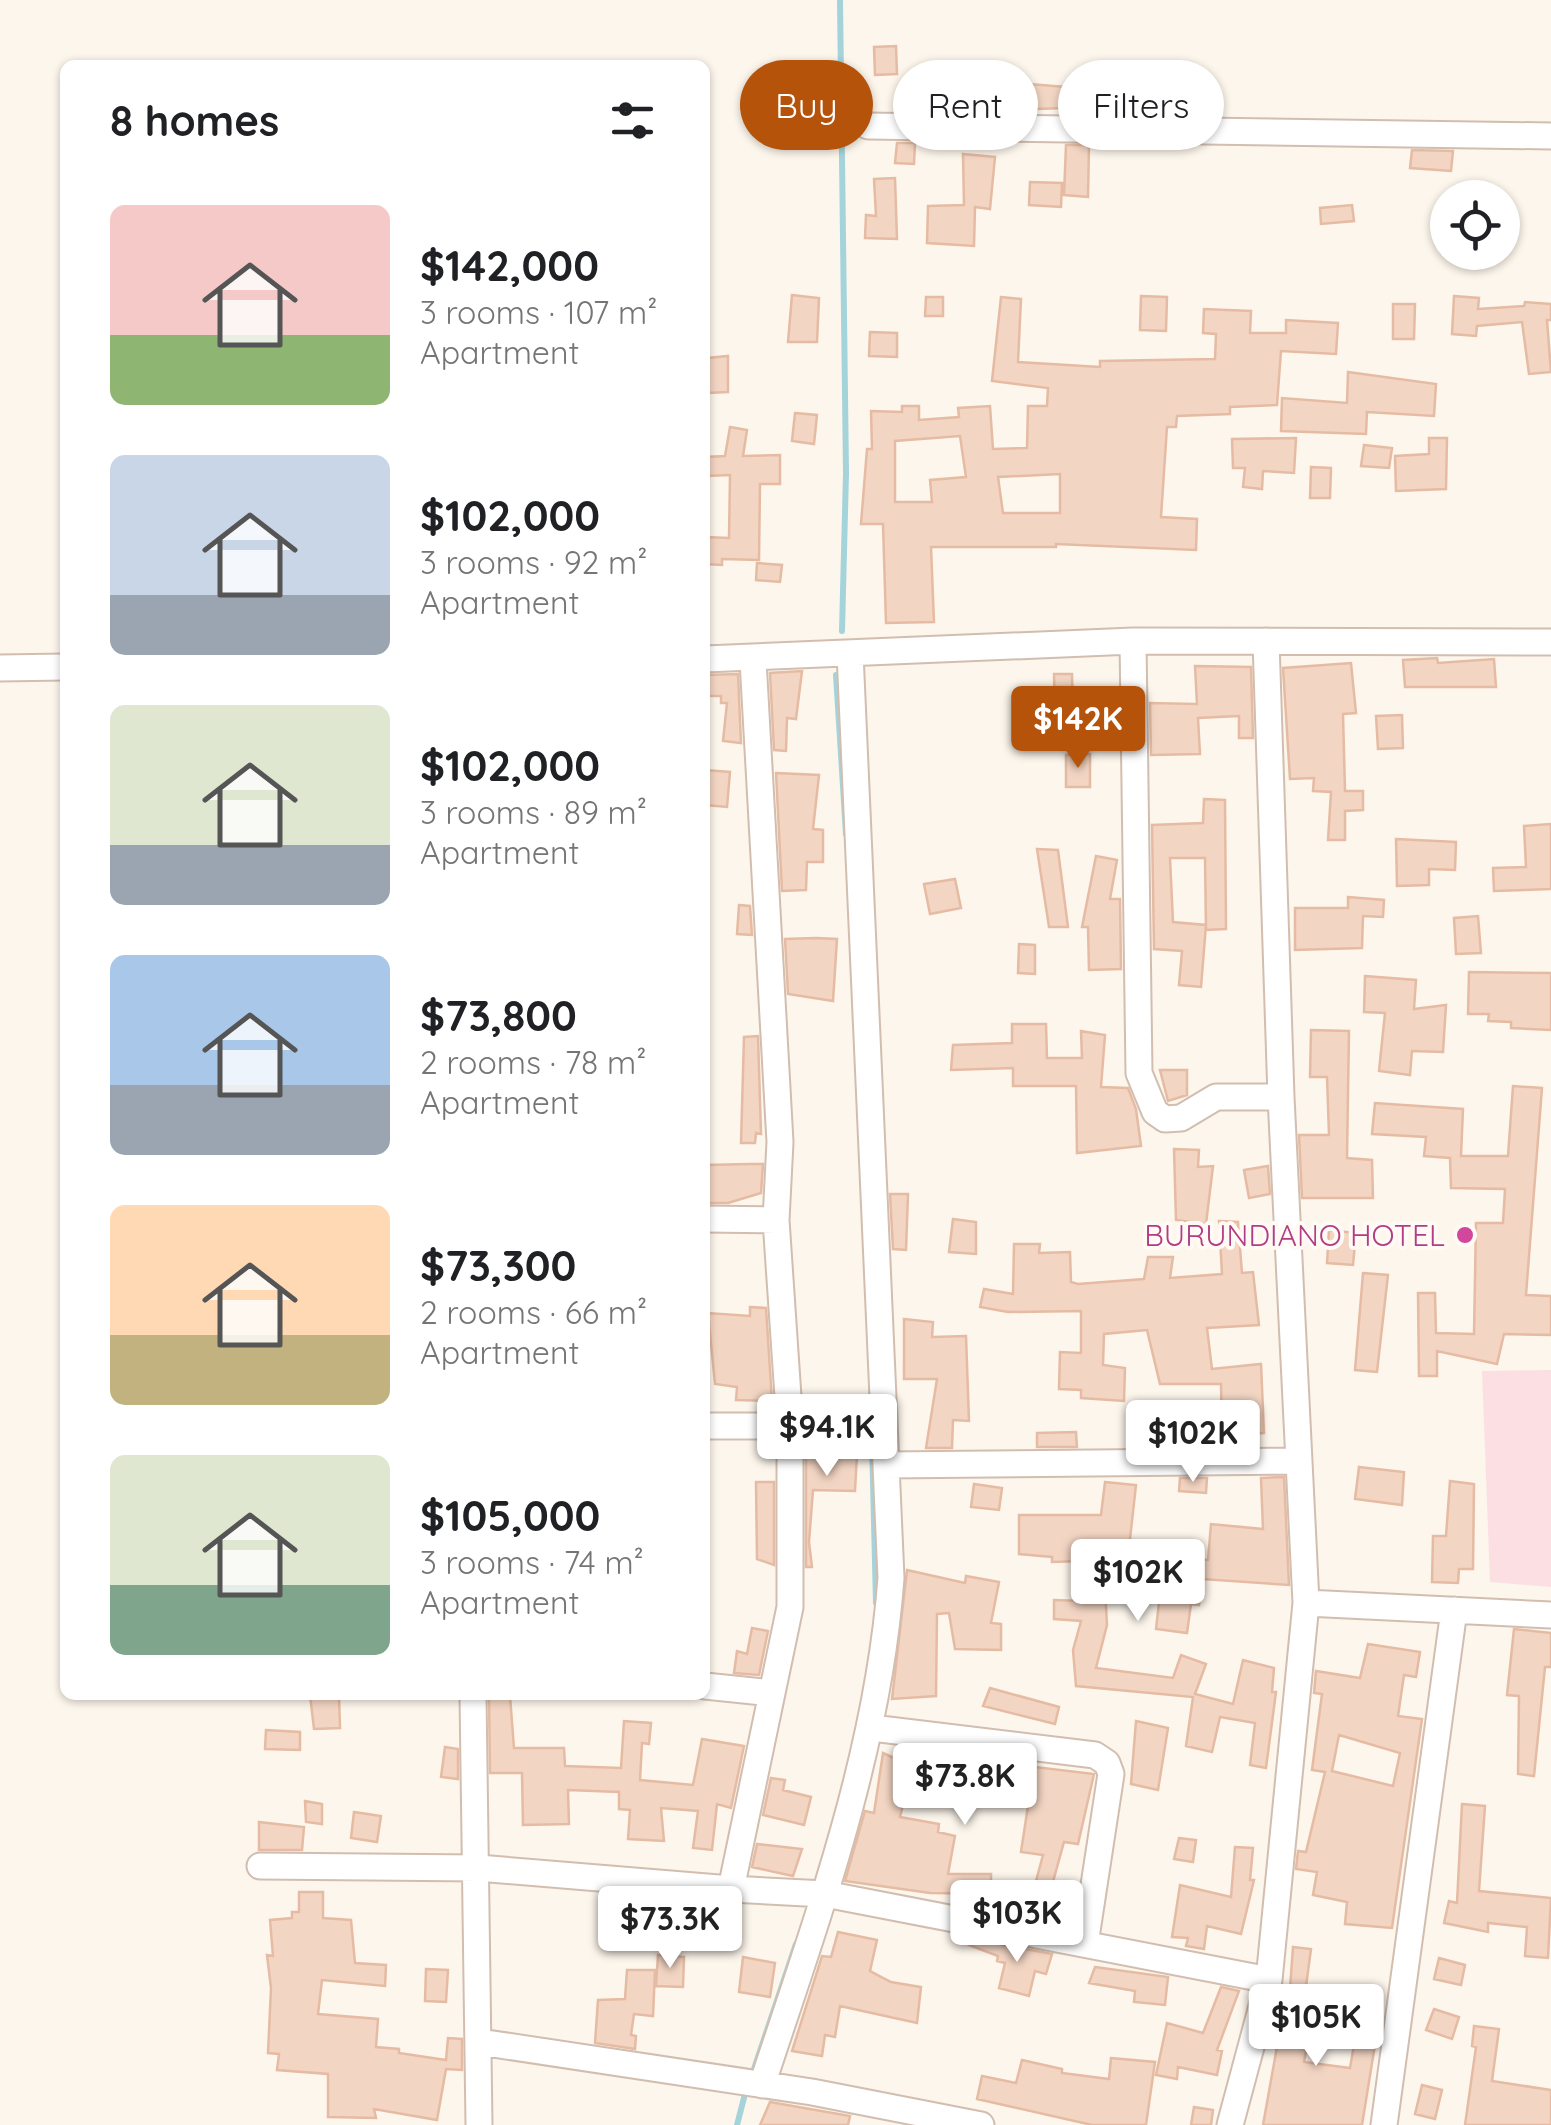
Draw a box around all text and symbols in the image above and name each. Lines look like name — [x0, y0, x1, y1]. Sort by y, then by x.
chip: Buy — [740, 60, 873, 150]
chip: Rent — [893, 60, 1038, 150]
chip: Filters — [1058, 60, 1224, 150]
icon: filters — [605, 93, 660, 148]
text: 8 homes — [110, 94, 279, 147]
map controls — [1430, 180, 1520, 270]
button: locate — [1430, 180, 1520, 270]
text: $142,000 — [420, 239, 599, 292]
icon: home — [190, 245, 310, 365]
text: 3 rooms · 107 m² — [420, 292, 657, 332]
text: Apartment — [420, 332, 579, 372]
text: $102,000 — [420, 489, 600, 542]
icon: home — [190, 495, 310, 615]
text: 3 rooms · 92 m² — [420, 542, 647, 582]
text: Apartment — [420, 582, 579, 622]
pin: $142K — [1008, 686, 1148, 771]
text: $142K — [1033, 698, 1123, 738]
text: $102,000 — [420, 739, 600, 792]
icon: home — [190, 745, 310, 865]
text: 3 rooms · 89 m² — [420, 792, 647, 832]
text: Apartment — [420, 832, 579, 872]
text: $73,800 — [420, 989, 577, 1042]
icon: home — [190, 995, 310, 1115]
text: 2 rooms · 78 m² — [420, 1042, 646, 1082]
text: Apartment — [420, 1082, 579, 1122]
place label: BURUNDIANO HOTEL — [1144, 1216, 1445, 1254]
marker: BURUNDIANO HOTEL — [1454, 1224, 1476, 1246]
text: $73,300 — [420, 1239, 576, 1292]
icon: home — [190, 1245, 310, 1365]
text: 2 rooms · 66 m² — [420, 1292, 647, 1332]
text: Apartment — [420, 1332, 579, 1372]
pin: $94.1K — [746, 1394, 908, 1479]
pin: $102K — [1123, 1400, 1263, 1485]
text: $94.1K — [779, 1406, 875, 1446]
text: $102K — [1148, 1412, 1238, 1452]
text: $105,000 — [420, 1489, 600, 1542]
icon: home — [190, 1495, 310, 1615]
pin: $102K — [1068, 1539, 1208, 1624]
text: 3 rooms · 74 m² — [420, 1542, 644, 1582]
text: $102K — [1093, 1551, 1183, 1591]
text: Apartment — [420, 1582, 579, 1622]
pin: $73.8K — [884, 1743, 1046, 1828]
text: $73.8K — [915, 1755, 1015, 1795]
pin: $103K — [947, 1880, 1087, 1965]
pin: $73.3K — [589, 1886, 751, 1971]
text: $103K — [972, 1892, 1062, 1932]
text: $73.3K — [620, 1898, 720, 1938]
pin: $105K — [1246, 1984, 1386, 2069]
text: $105K — [1271, 1996, 1361, 2036]

